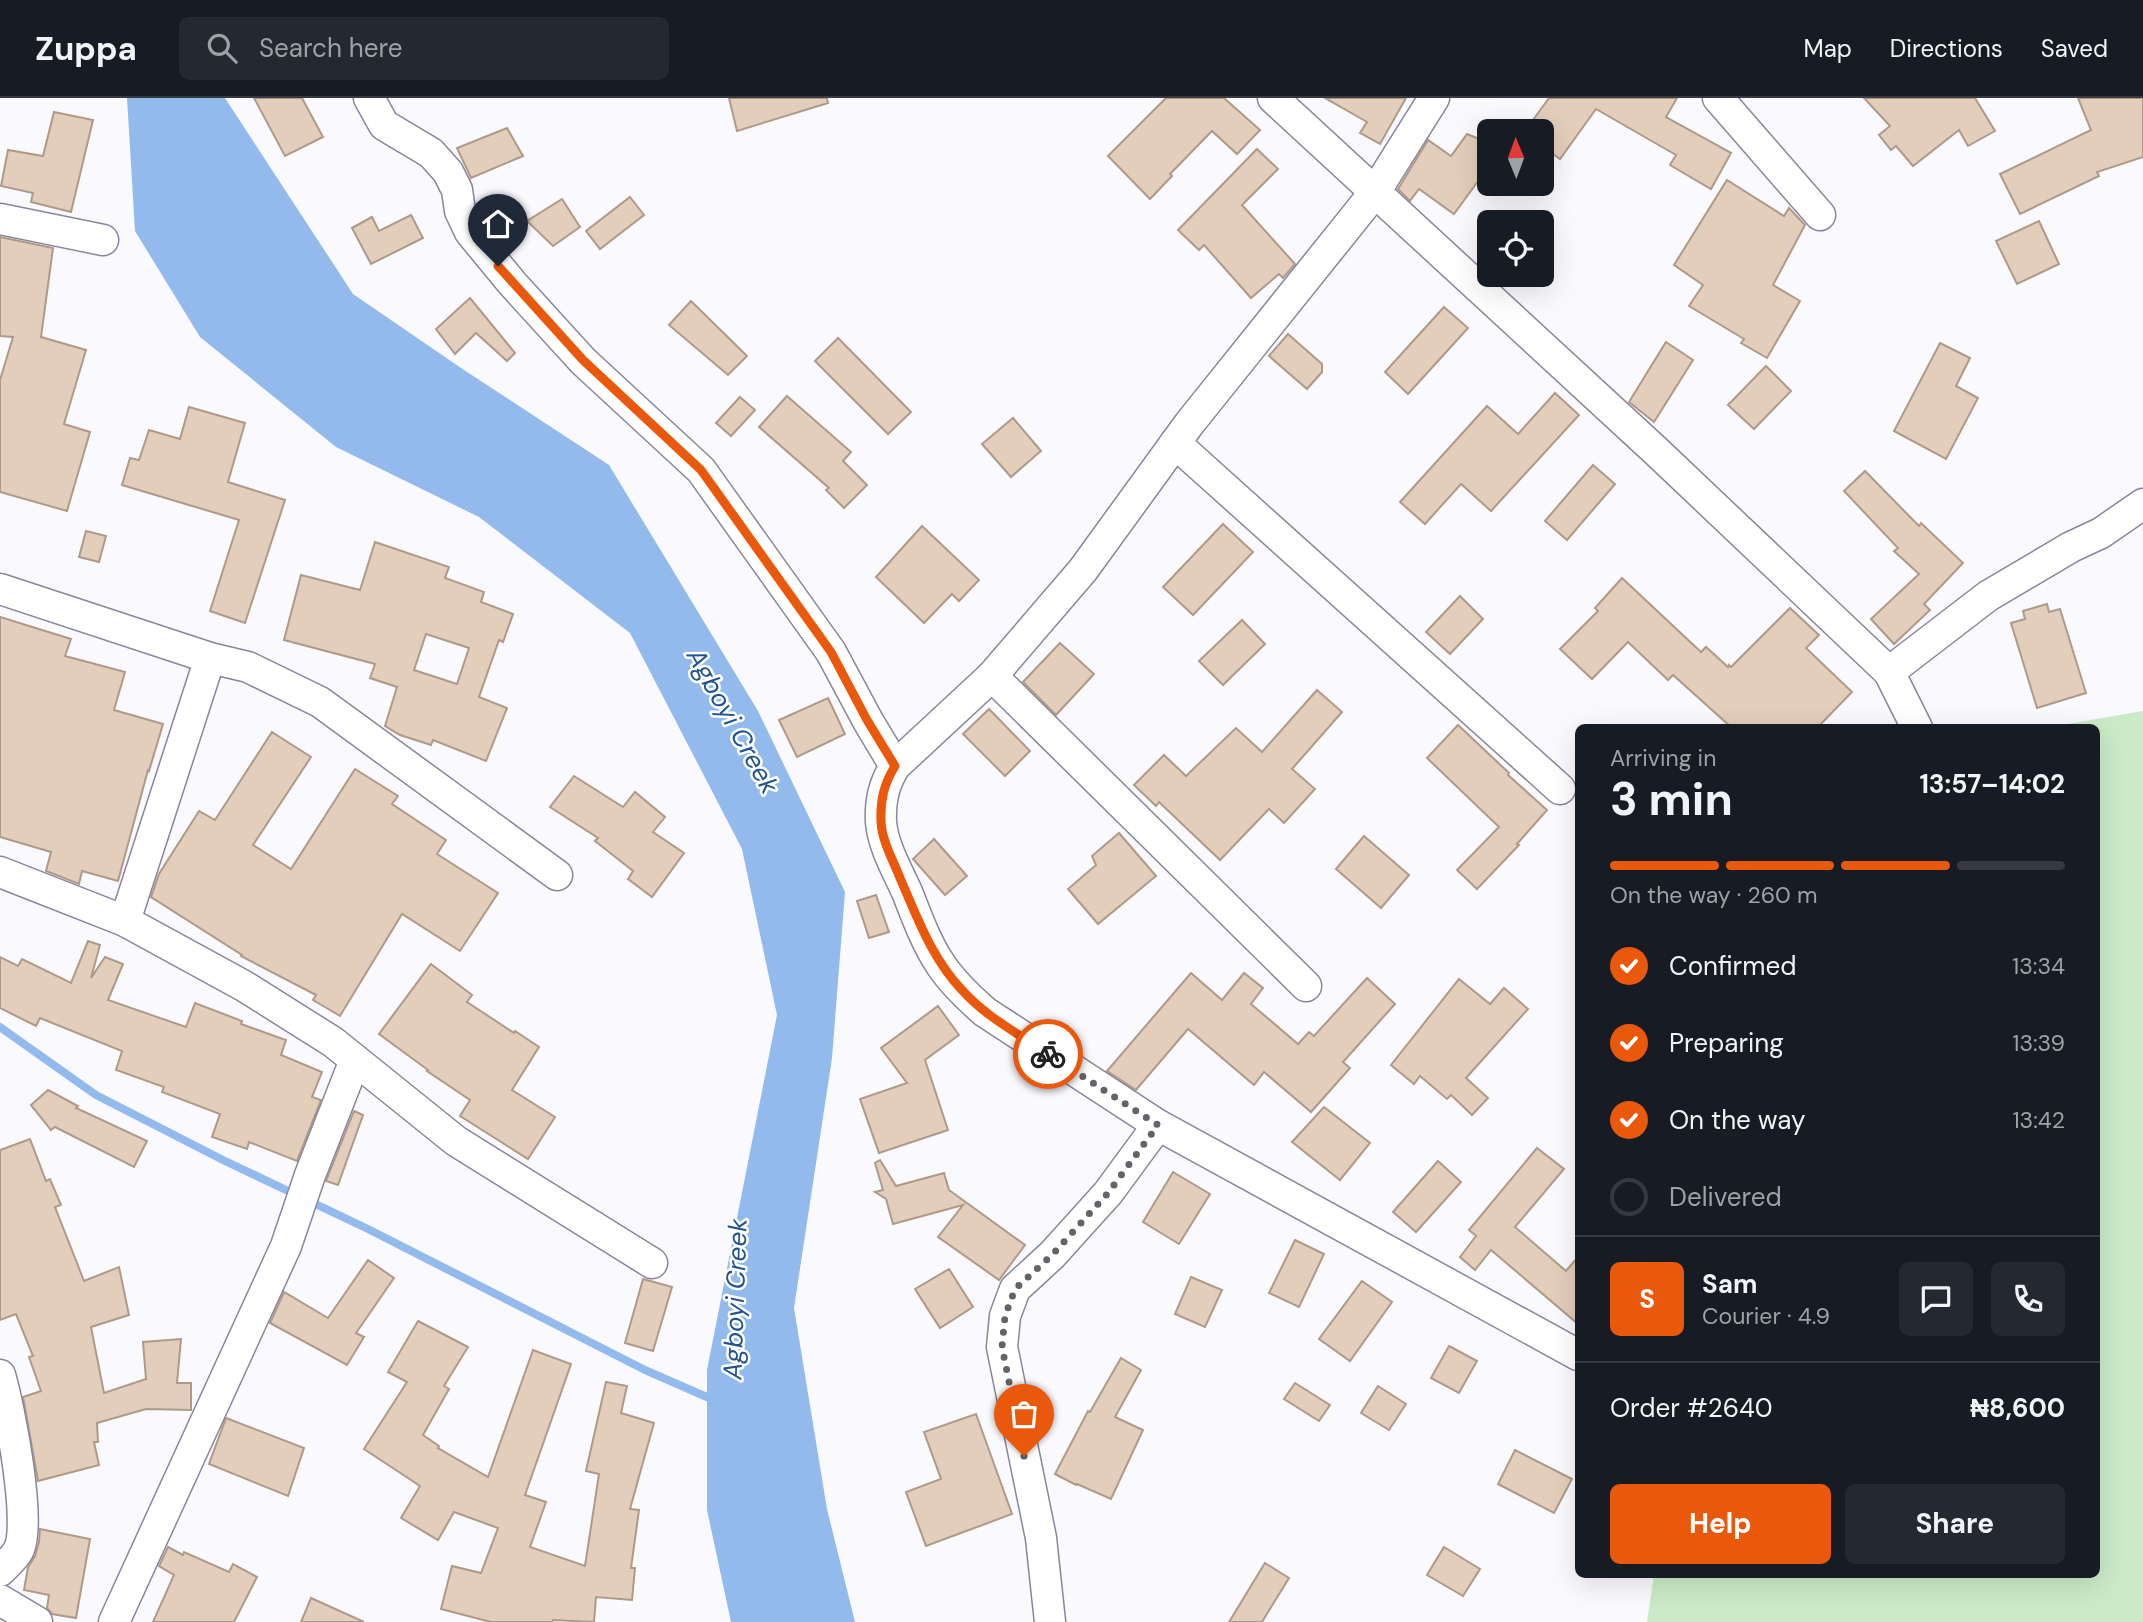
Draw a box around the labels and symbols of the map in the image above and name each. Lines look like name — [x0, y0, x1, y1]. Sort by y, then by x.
north arrow — [1477, 119, 1554, 196]
pin — [468, 194, 528, 266]
water label: Agboyi Creek — [679, 641, 787, 800]
courier — [1013, 1019, 1083, 1089]
water label: Agboyi Creek — [715, 1217, 755, 1381]
pin — [994, 1384, 1054, 1456]

